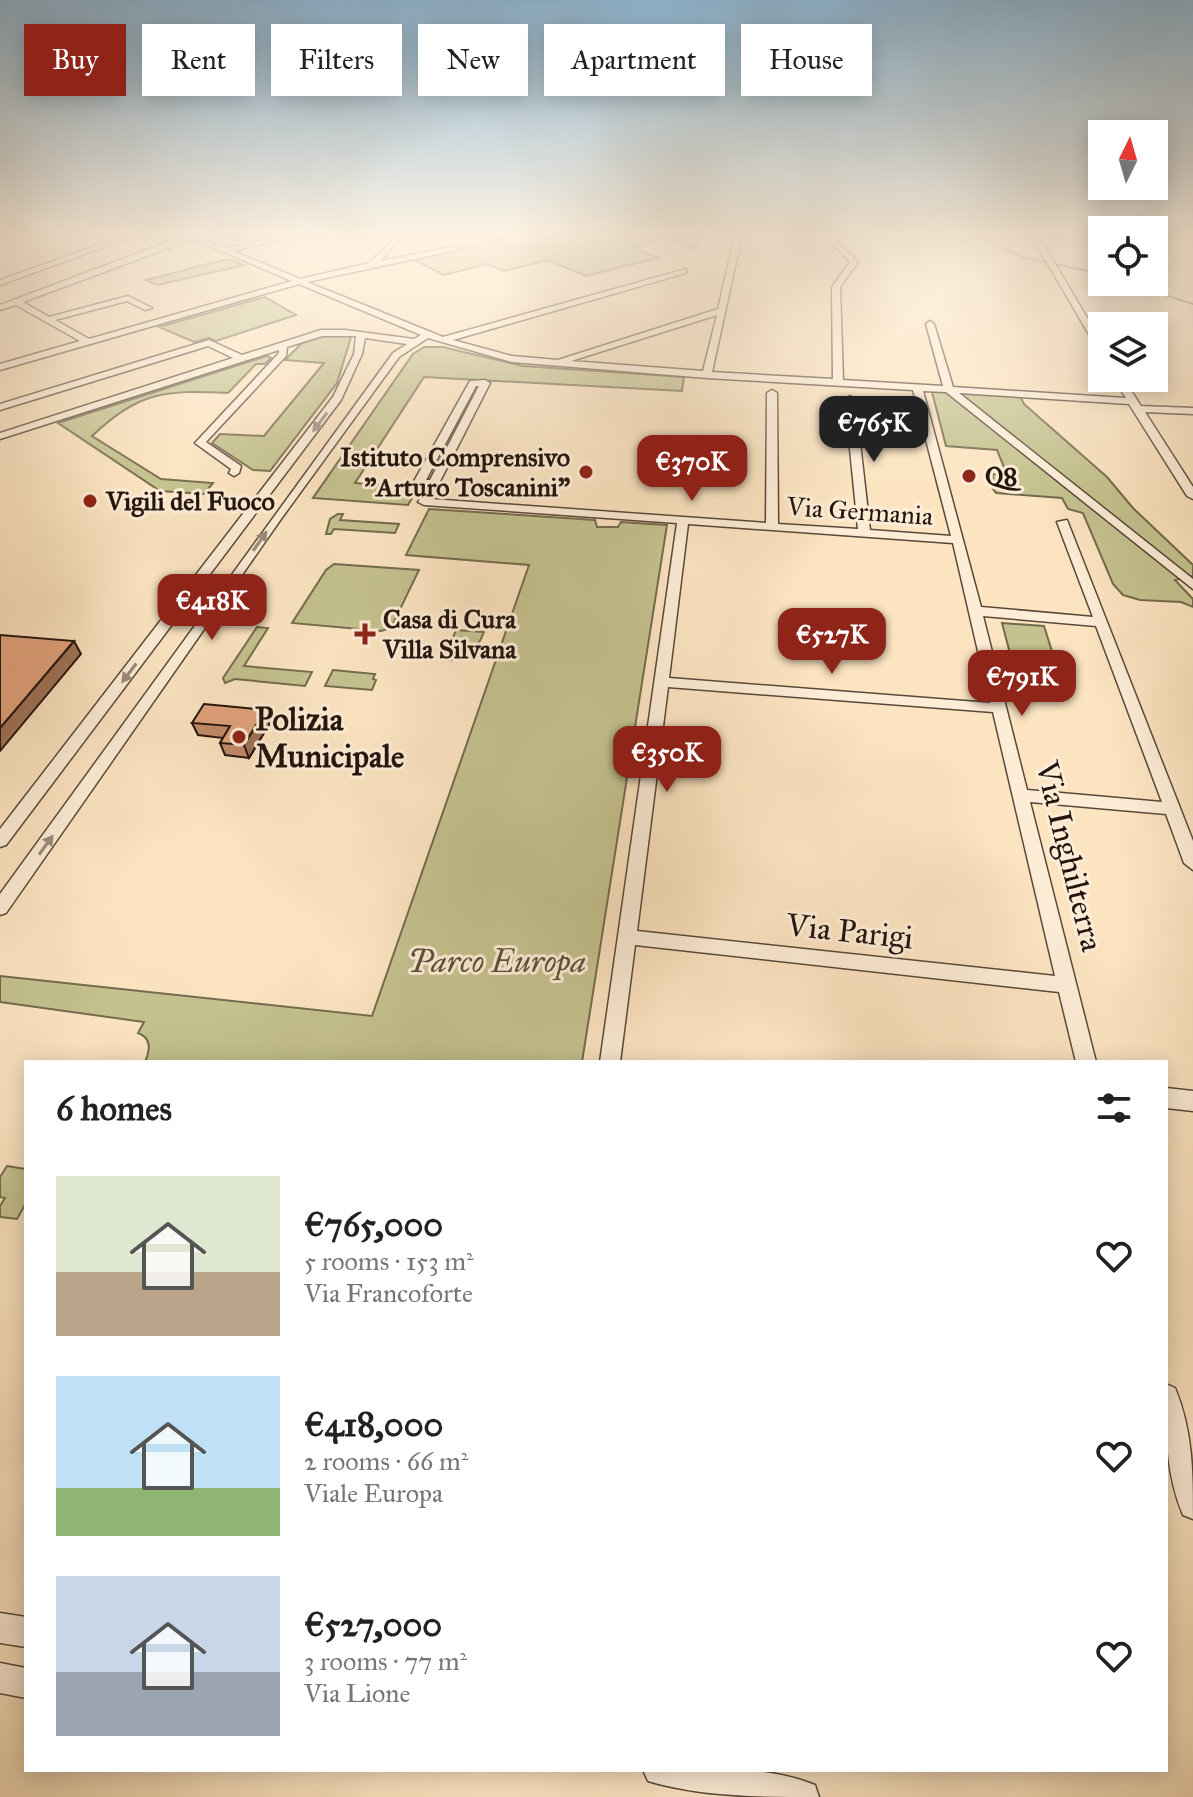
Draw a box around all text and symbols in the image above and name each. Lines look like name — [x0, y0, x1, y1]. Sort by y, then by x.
chip: Buy — [24, 24, 126, 96]
chip: Rent — [142, 24, 255, 96]
chip: Filters — [271, 24, 402, 96]
chip: New — [418, 24, 528, 96]
chip: Apartment — [544, 24, 725, 96]
chip: House — [741, 24, 872, 96]
north arrow — [1088, 120, 1168, 200]
map controls — [1088, 120, 1168, 392]
button: locate — [1088, 216, 1168, 296]
button: layers — [1088, 312, 1168, 392]
pin: €765K — [818, 396, 930, 464]
text: €765K — [837, 406, 911, 438]
one-way arrow — [313, 411, 329, 432]
pin: €370K — [636, 435, 748, 503]
place label: Istituto Comprensivo "Arturo Toscanini" — [340, 441, 570, 503]
text: €370K — [655, 445, 729, 477]
place label: Q8 — [985, 460, 1022, 492]
marker: Istituto Comprensivo "Arturo Toscanini" — [577, 463, 595, 481]
marker: Q8 — [960, 467, 978, 485]
place label: Vigili del Fuoco — [105, 485, 275, 518]
street label: Via Germania — [785, 490, 934, 532]
marker: Vigili del Fuoco — [81, 492, 99, 510]
one-way arrow — [252, 530, 267, 551]
pin: €418K — [156, 574, 268, 642]
text: €418K — [176, 584, 248, 616]
place label: Casa di Cura Villa Silvana — [382, 603, 517, 665]
pin: €527K — [776, 608, 888, 676]
text: €527K — [796, 618, 868, 650]
marker: Casa di Cura Villa Silvana — [354, 623, 376, 645]
pin: €791K — [966, 650, 1078, 718]
text: €791K — [986, 660, 1058, 692]
one-way arrow — [121, 663, 137, 683]
place label: Polizia Municipale — [255, 700, 404, 776]
pin: €350K — [611, 726, 723, 794]
marker: Polizia Municipale — [230, 728, 248, 746]
text: €350K — [631, 736, 703, 768]
street label: Via Inghilterra — [1027, 756, 1112, 956]
one-way arrow — [37, 834, 53, 855]
street label: Via Parigi — [784, 905, 915, 958]
park label: Parco Europa — [408, 942, 586, 981]
icon: filters — [1092, 1086, 1136, 1130]
text: 6 homes — [56, 1088, 172, 1129]
text: €765,000 — [304, 1204, 443, 1245]
icon: home — [120, 1208, 216, 1304]
icon: heart — [1092, 1234, 1136, 1278]
text: 5 rooms · 153 m² — [304, 1245, 474, 1277]
text: Via Francoforte — [304, 1277, 473, 1309]
text: €418,000 — [304, 1404, 443, 1445]
icon: home — [120, 1408, 216, 1504]
icon: heart — [1092, 1434, 1136, 1478]
text: 2 rooms · 66 m² — [304, 1445, 468, 1477]
text: Viale Europa — [304, 1477, 443, 1509]
text: €527,000 — [304, 1604, 442, 1645]
icon: home — [120, 1608, 216, 1704]
icon: heart — [1092, 1634, 1136, 1678]
text: 3 rooms · 77 m² — [304, 1645, 467, 1677]
text: Via Lione — [304, 1677, 410, 1709]

